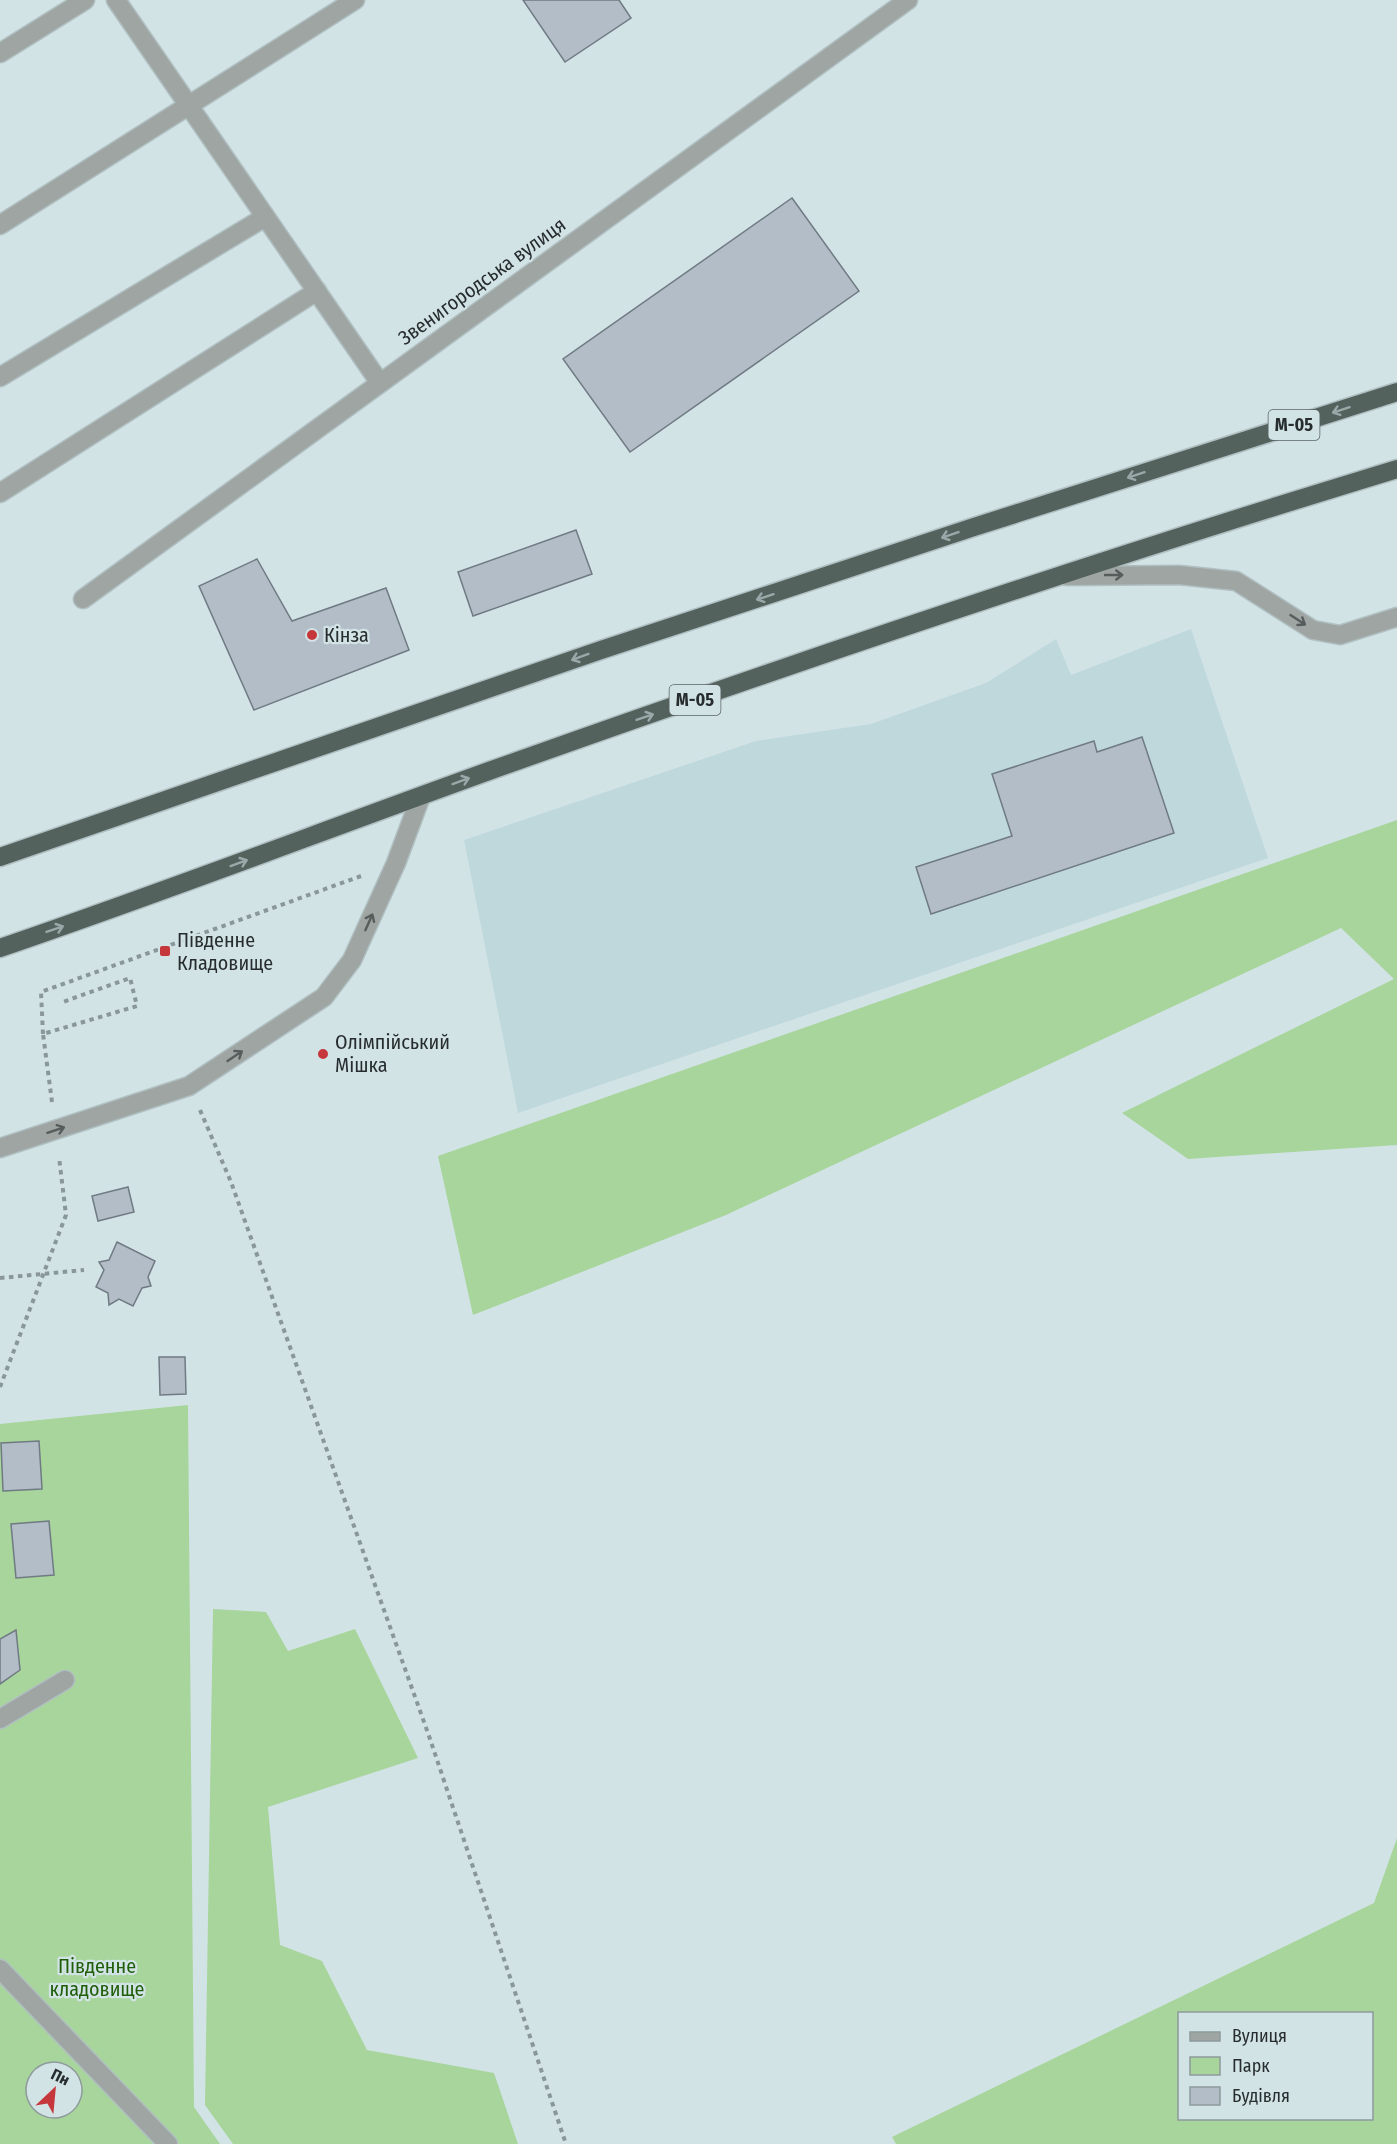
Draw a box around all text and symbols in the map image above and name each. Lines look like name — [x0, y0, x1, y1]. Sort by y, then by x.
street label: Звенигородська вулиця — [394, 212, 570, 350]
one-way arrow — [1332, 405, 1351, 416]
road number: М-05 — [1268, 410, 1320, 440]
one-way arrow — [1127, 471, 1146, 482]
one-way arrow — [941, 530, 960, 541]
one-way arrow — [1104, 569, 1124, 581]
one-way arrow — [756, 592, 775, 603]
one-way arrow — [1289, 614, 1305, 626]
place label: Кінза — [324, 623, 369, 647]
marker: Кінза — [305, 628, 319, 642]
one-way arrow — [571, 653, 590, 664]
road number: М-05 — [670, 685, 720, 715]
one-way arrow — [636, 711, 655, 722]
one-way arrow — [452, 775, 470, 786]
one-way arrow — [229, 857, 248, 868]
one-way arrow — [364, 914, 375, 932]
one-way arrow — [45, 923, 64, 934]
place label: Південне Кладовище — [177, 928, 273, 975]
marker: Південне Кладовище — [158, 944, 172, 958]
place label: Олімпійський Мішка — [335, 1030, 450, 1077]
marker: Олімпійський Мішка — [316, 1047, 330, 1061]
one-way arrow — [226, 1050, 242, 1062]
one-way arrow — [46, 1123, 64, 1134]
park label: Південне кладовище — [50, 1954, 144, 2001]
legend — [1178, 2012, 1373, 2120]
text: Вулиця — [1232, 2025, 1287, 2047]
text: Парк — [1232, 2055, 1270, 2077]
north arrow — [24, 2060, 84, 2120]
text: Пн — [48, 2064, 73, 2089]
text: Будівля — [1232, 2085, 1290, 2107]

